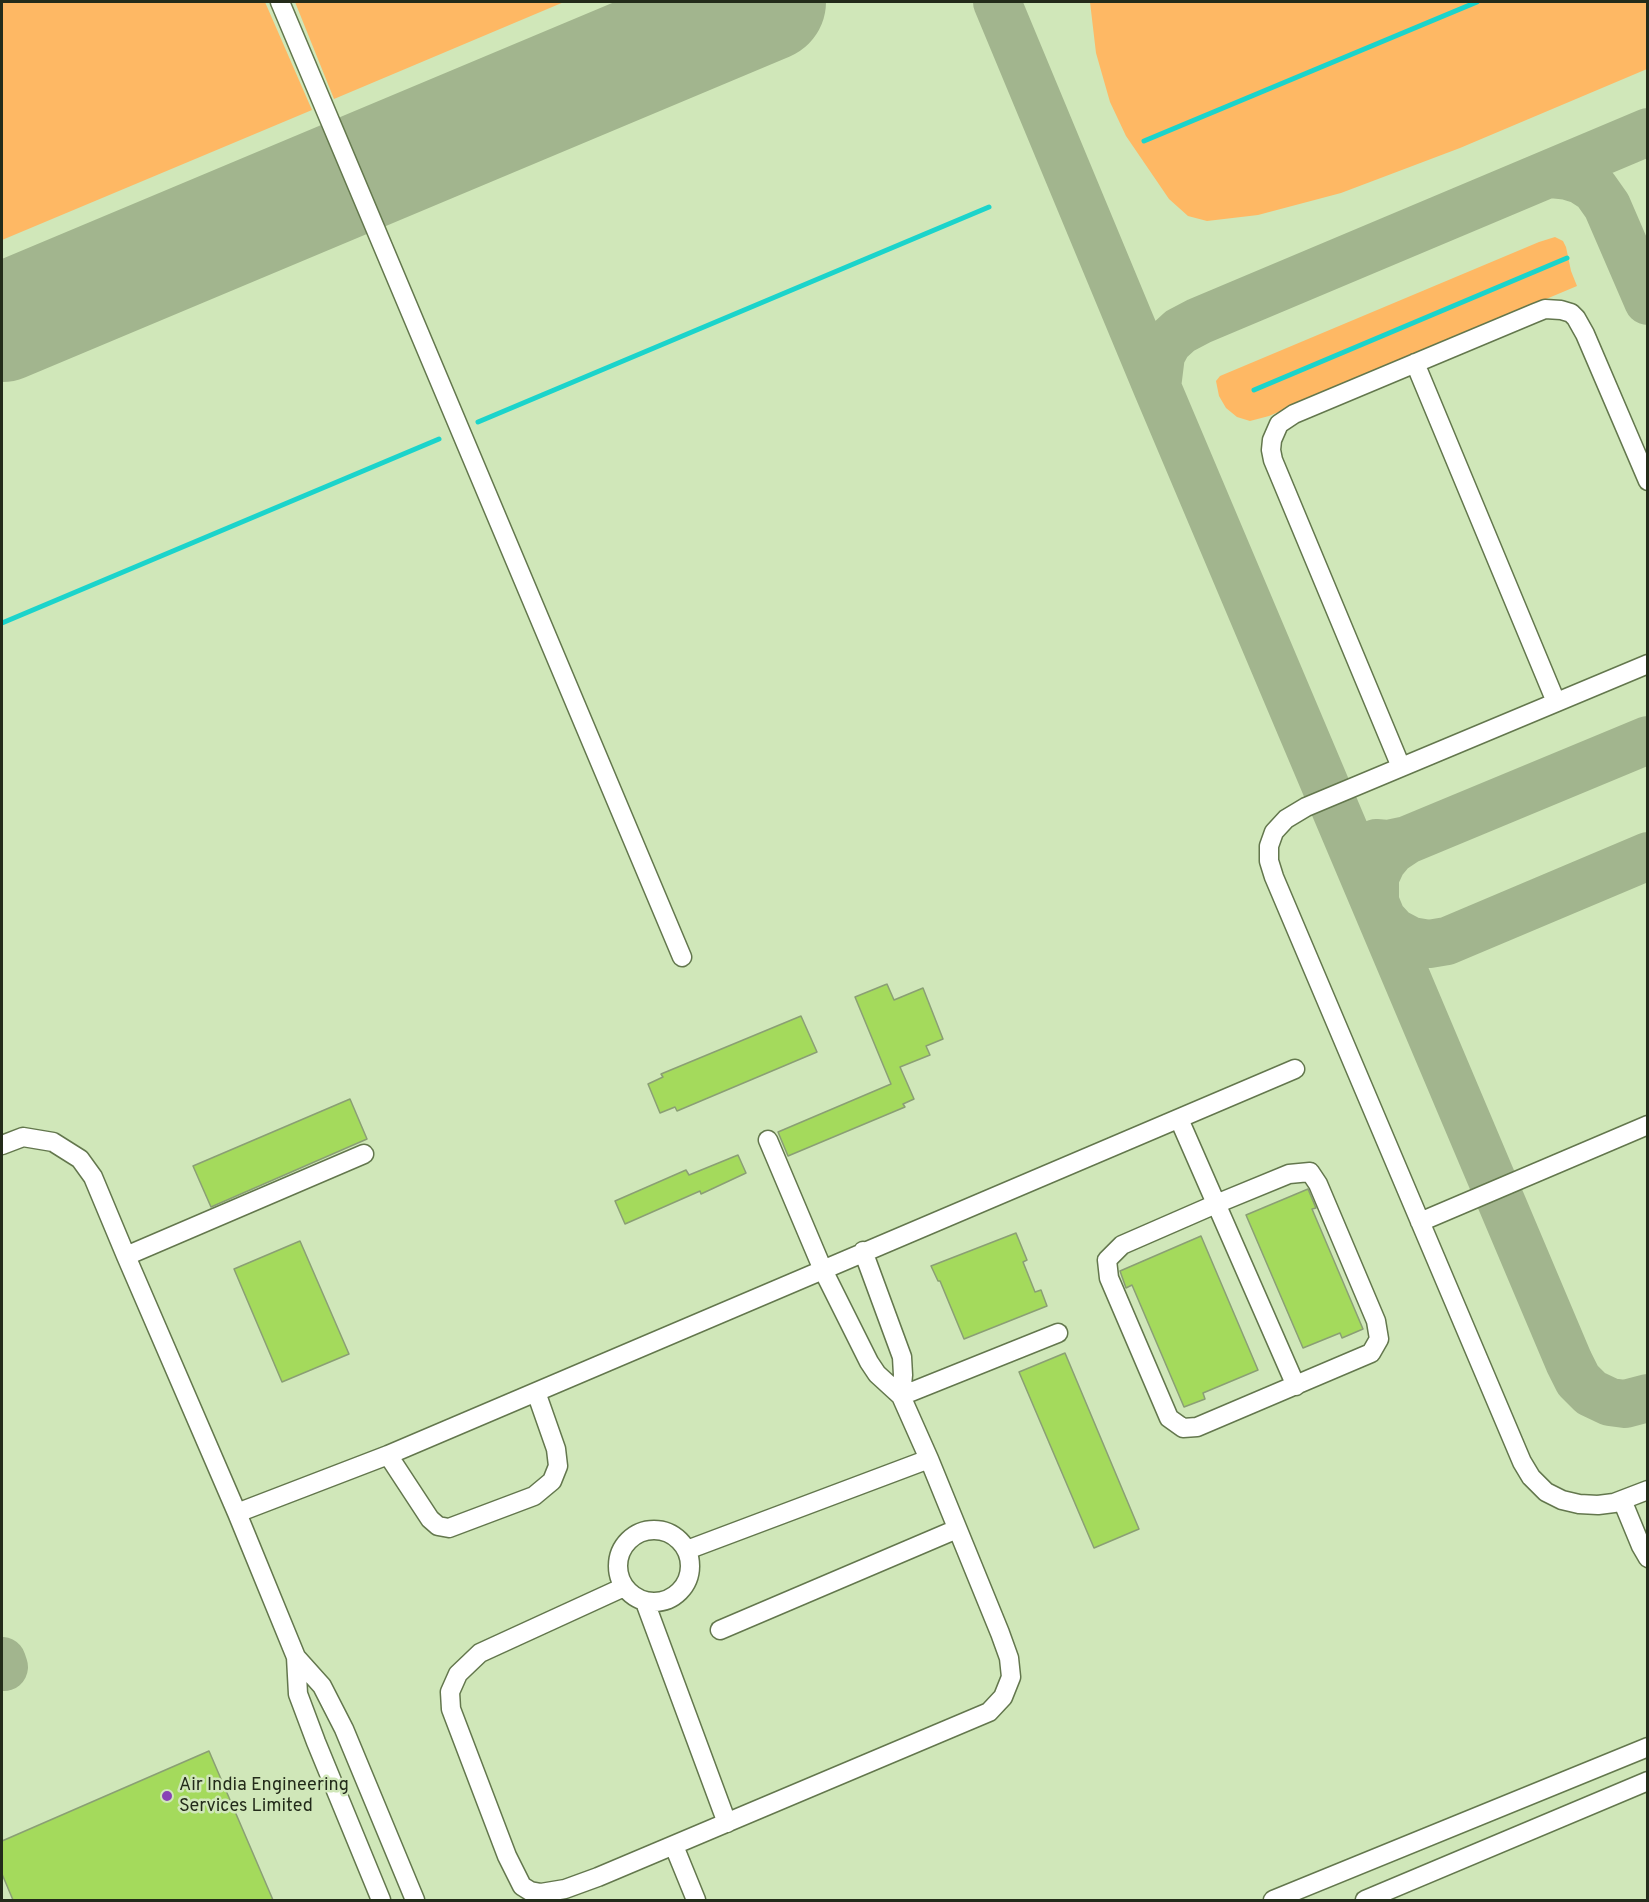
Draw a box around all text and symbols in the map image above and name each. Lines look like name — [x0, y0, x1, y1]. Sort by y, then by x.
place label: Air India Engineering Services Limited — [179, 1775, 349, 1818]
marker: Air India Engineering Services Limited — [160, 1789, 174, 1803]

